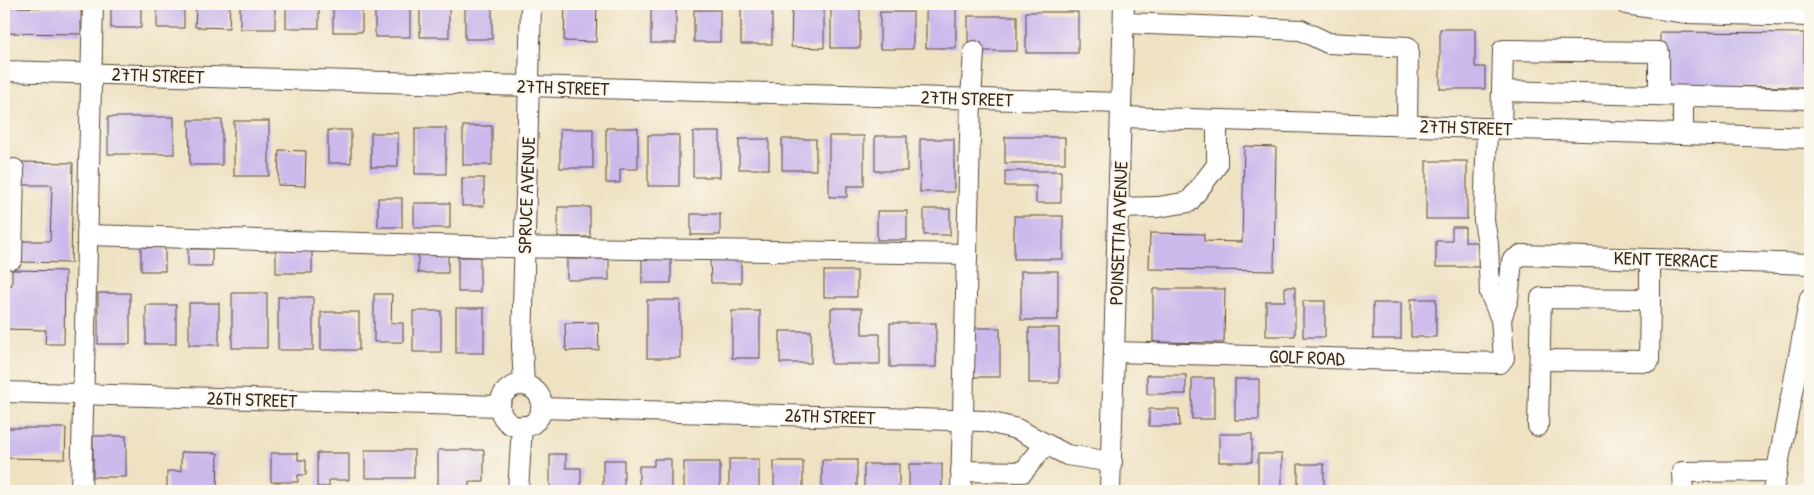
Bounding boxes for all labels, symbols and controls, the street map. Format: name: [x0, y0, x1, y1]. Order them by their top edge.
street label: 27TH STREET: [111, 60, 206, 90]
street label: 27TH STREET: [516, 72, 611, 102]
street label: 27TH STREET: [920, 83, 1015, 113]
street label: 27TH STREET: [1419, 112, 1514, 142]
street label: SPRUCE AVENUE: [511, 135, 541, 254]
street label: POINSETTIA AVENUE: [1102, 160, 1134, 306]
street label: KENT TERRACE: [1613, 244, 1719, 274]
street label: GOLF ROAD: [1269, 343, 1345, 371]
street label: 26TH STREET: [206, 384, 299, 414]
street label: 26TH STREET: [784, 401, 877, 431]

